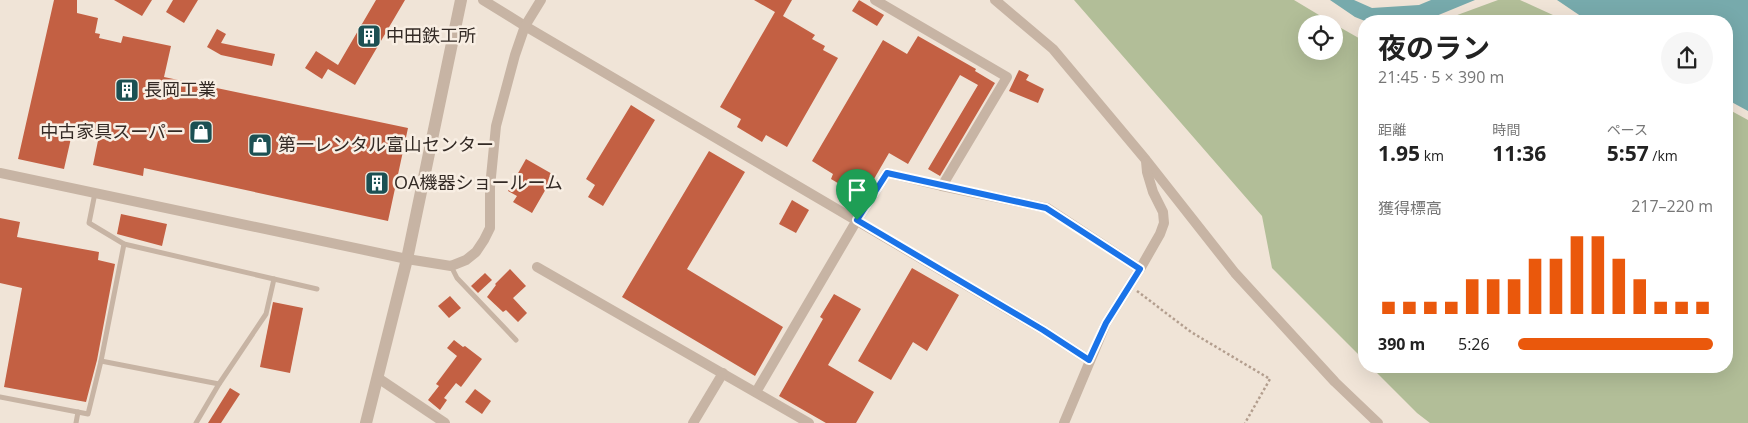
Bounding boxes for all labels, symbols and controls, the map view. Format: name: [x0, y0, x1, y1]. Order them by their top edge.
map controls: [1298, 15, 1343, 60]
button: locate: [1298, 15, 1343, 60]
building icon: 中田鉄工所: [356, 23, 382, 49]
place label: 中田鉄工所: [386, 23, 476, 47]
text: 夜のラン: [1378, 28, 1490, 66]
button: share: [1661, 32, 1713, 84]
text: 21:45 · 5 × 390 m: [1378, 66, 1504, 88]
building icon: 長岡工業: [114, 77, 140, 103]
place label: 長岡工業: [144, 77, 216, 101]
place label: 中古家具スーパー: [40, 119, 184, 143]
shop icon: 中古家具スーパー: [188, 119, 214, 145]
text: 距離: [1378, 120, 1406, 139]
text: 時間: [1492, 120, 1520, 139]
text: ペース: [1607, 120, 1648, 139]
shop icon: 第一レンタル富山センター: [247, 132, 273, 158]
place label: 第一レンタル富山センター: [278, 132, 494, 156]
text: 1.95: [1378, 139, 1420, 167]
text: 11:36: [1492, 139, 1546, 167]
text: 5:57: [1607, 139, 1649, 167]
text: km: [1420, 146, 1444, 165]
text: /km: [1649, 146, 1678, 165]
pin: [836, 169, 878, 220]
building icon: OA機器ショールーム: [364, 170, 390, 196]
place label: OA機器ショールーム: [394, 170, 563, 194]
icon: arrive: [843, 176, 871, 204]
text: 217–220 m: [1631, 195, 1713, 217]
text: 獲得標高: [1378, 197, 1442, 219]
text: 390 m: [1378, 333, 1425, 355]
text: 5:26: [1458, 333, 1490, 355]

